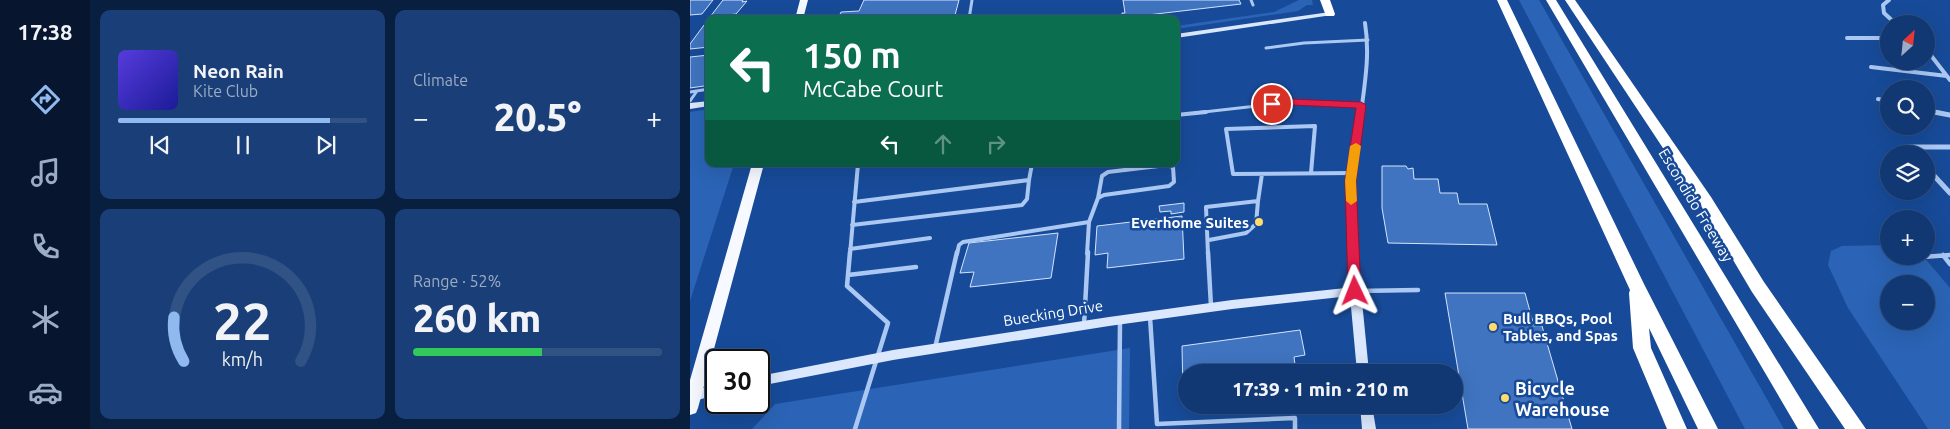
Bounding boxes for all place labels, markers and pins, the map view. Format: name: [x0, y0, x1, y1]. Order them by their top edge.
pin: [1251, 83, 1293, 125]
place label: Everhome Suites: [1131, 214, 1249, 231]
marker: Everhome Suites: [1253, 216, 1265, 228]
place label: Bull BBQs, Pool Tables, and Spas: [1503, 310, 1618, 344]
marker: Bull BBQs, Pool Tables, and Spas: [1487, 321, 1499, 333]
place label: Bicycle Warehouse: [1515, 378, 1610, 419]
marker: Bicycle Warehouse: [1499, 392, 1511, 404]

